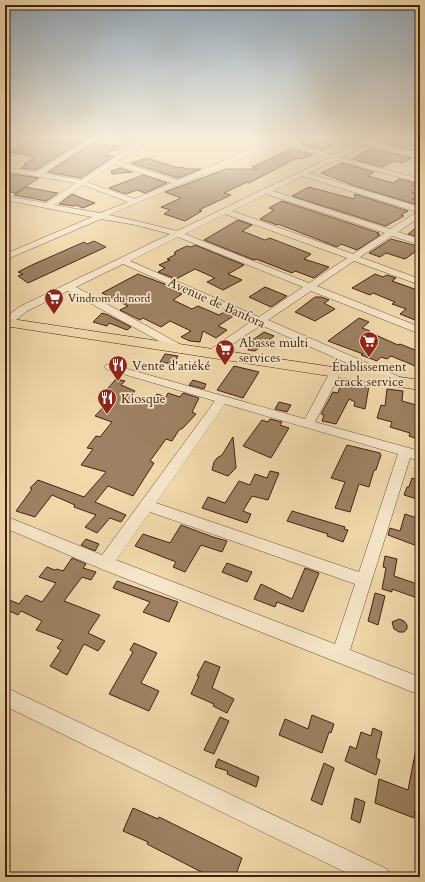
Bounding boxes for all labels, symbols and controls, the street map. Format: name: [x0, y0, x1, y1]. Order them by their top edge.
street label: Avenue de Banfora: [165, 273, 269, 333]
supermarket icon: Vindrom du nord: [43, 287, 65, 315]
place label: Vindrom du nord: [68, 291, 151, 306]
supermarket icon: Établissement crack service: [358, 330, 380, 358]
place label: Abasse multi services: [239, 334, 308, 367]
supermarket icon: Abasse multi services: [214, 338, 236, 366]
restaurant icon: Vente d'atiéké: [107, 354, 129, 382]
place label: Vente d'atiéké: [132, 357, 210, 375]
place label: Établissement crack service: [332, 358, 406, 391]
restaurant icon: Kiosque: [96, 387, 118, 415]
place label: Kiosque: [121, 390, 166, 408]

